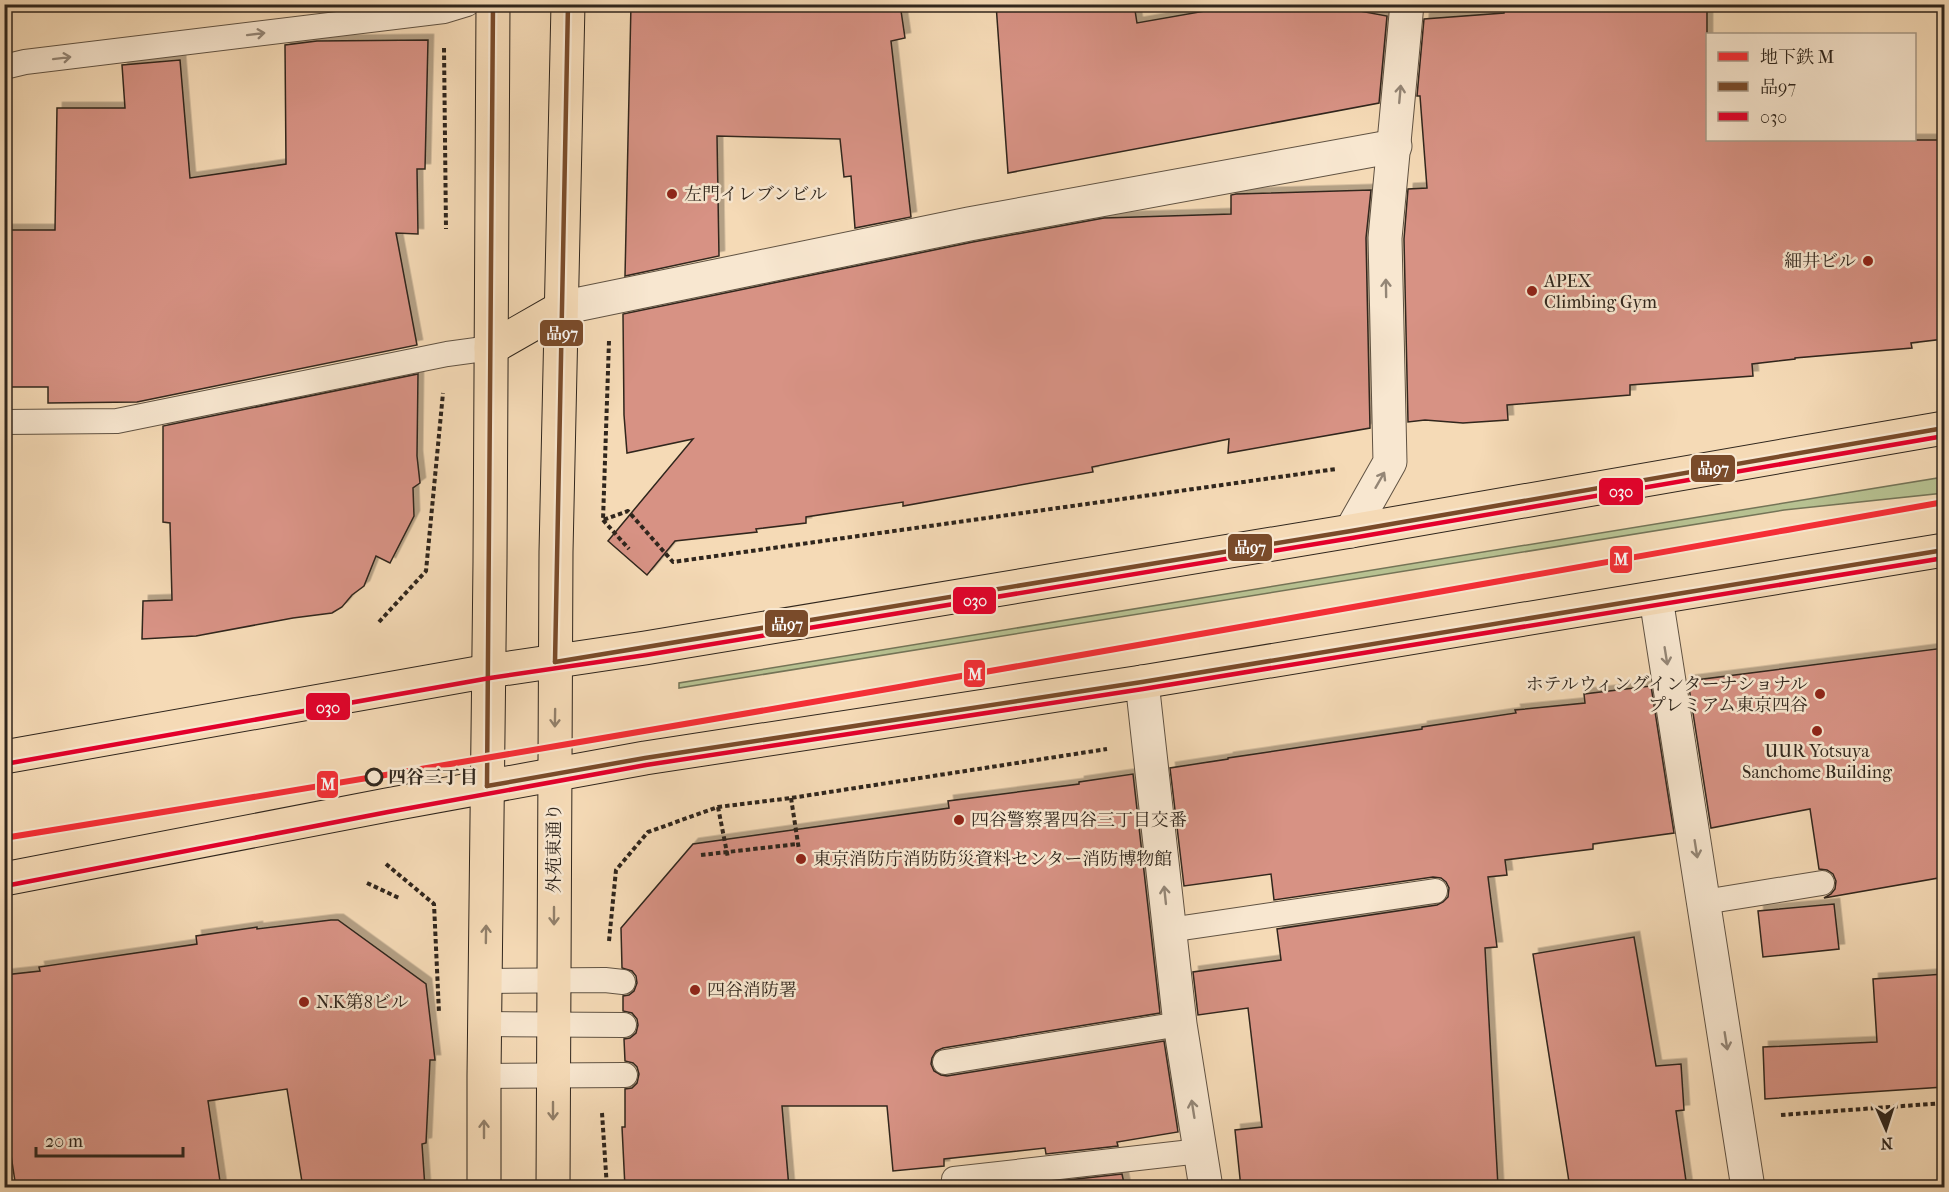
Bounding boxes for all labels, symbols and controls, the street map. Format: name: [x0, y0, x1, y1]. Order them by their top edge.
one-way arrow: [245, 28, 265, 39]
legend: [1706, 33, 1916, 141]
text: 地下鉄 M: [1760, 47, 1834, 68]
one-way arrow: [52, 52, 72, 63]
text: 品97: [1760, 77, 1796, 98]
one-way arrow: [1394, 84, 1405, 104]
text: 030: [1760, 107, 1787, 128]
place label: 左門イレブンビル: [684, 184, 827, 205]
marker: 左門イレブンビル: [665, 187, 679, 201]
place label: 細井ビル: [1784, 251, 1856, 272]
marker: 細井ビル: [1861, 254, 1875, 268]
place label: APEX Climbing Gym: [1543, 271, 1657, 313]
one-way arrow: [1381, 278, 1392, 298]
marker: APEX Climbing Gym: [1525, 284, 1539, 298]
line badge: 品97: [539, 319, 584, 347]
text: 品97: [546, 324, 578, 344]
line badge: 品97: [1690, 454, 1736, 483]
text: 品97: [1697, 459, 1729, 479]
one-way arrow: [1374, 472, 1386, 489]
line badge: 030: [1598, 477, 1644, 506]
text: 030: [1609, 482, 1633, 502]
line badge: 品97: [1227, 533, 1273, 562]
text: 品97: [1234, 538, 1266, 558]
line badge: M: [1609, 545, 1633, 574]
text: M: [1613, 550, 1629, 569]
line badge: 030: [952, 586, 997, 615]
text: 030: [963, 591, 987, 611]
line badge: 品97: [764, 609, 809, 638]
text: 品97: [771, 615, 803, 635]
one-way arrow: [1660, 646, 1671, 665]
line badge: M: [963, 659, 986, 688]
text: M: [967, 665, 983, 684]
place label: ホテルウィングインターナショナル プレミアム東京四谷: [1526, 674, 1808, 716]
marker: ホテルウィングインターナショナル プレミアム東京四谷: [1813, 687, 1827, 701]
line badge: 030: [305, 692, 351, 721]
text: 030: [316, 698, 340, 718]
one-way arrow: [549, 707, 560, 727]
marker: UUR Yotsuya Sanchome Building: [1810, 724, 1824, 738]
place label: UUR Yotsuya Sanchome Building: [1742, 741, 1892, 783]
place label: 四谷三丁目: [388, 767, 478, 788]
marker: 四谷三丁目: [365, 768, 383, 786]
line badge: M: [316, 770, 339, 799]
text: M: [320, 775, 336, 794]
street label: 外苑東通り: [544, 803, 565, 893]
place label: 四谷警察署四谷三丁目交番: [971, 810, 1187, 831]
marker: 四谷警察署四谷三丁目交番: [952, 813, 966, 827]
one-way arrow: [1691, 838, 1702, 858]
place label: 東京消防庁消防防災資料センター消防博物館: [813, 849, 1172, 870]
marker: 東京消防庁消防防災資料センター消防博物館: [794, 852, 808, 866]
one-way arrow: [1160, 885, 1171, 905]
one-way arrow: [548, 906, 560, 926]
one-way arrow: [480, 925, 492, 945]
place label: 四谷消防署: [707, 980, 797, 1001]
marker: 四谷消防署: [688, 983, 702, 997]
place label: N.K第8ビル: [316, 992, 409, 1013]
marker: N.K第8ビル: [297, 995, 311, 1009]
one-way arrow: [1720, 1031, 1731, 1051]
north arrow: [1856, 1099, 1916, 1159]
one-way arrow: [1187, 1100, 1198, 1119]
one-way arrow: [547, 1101, 559, 1121]
scale bar: [36, 1120, 183, 1158]
one-way arrow: [478, 1120, 490, 1140]
text: 20 m: [45, 1131, 83, 1152]
text: N: [1879, 1134, 1893, 1153]

